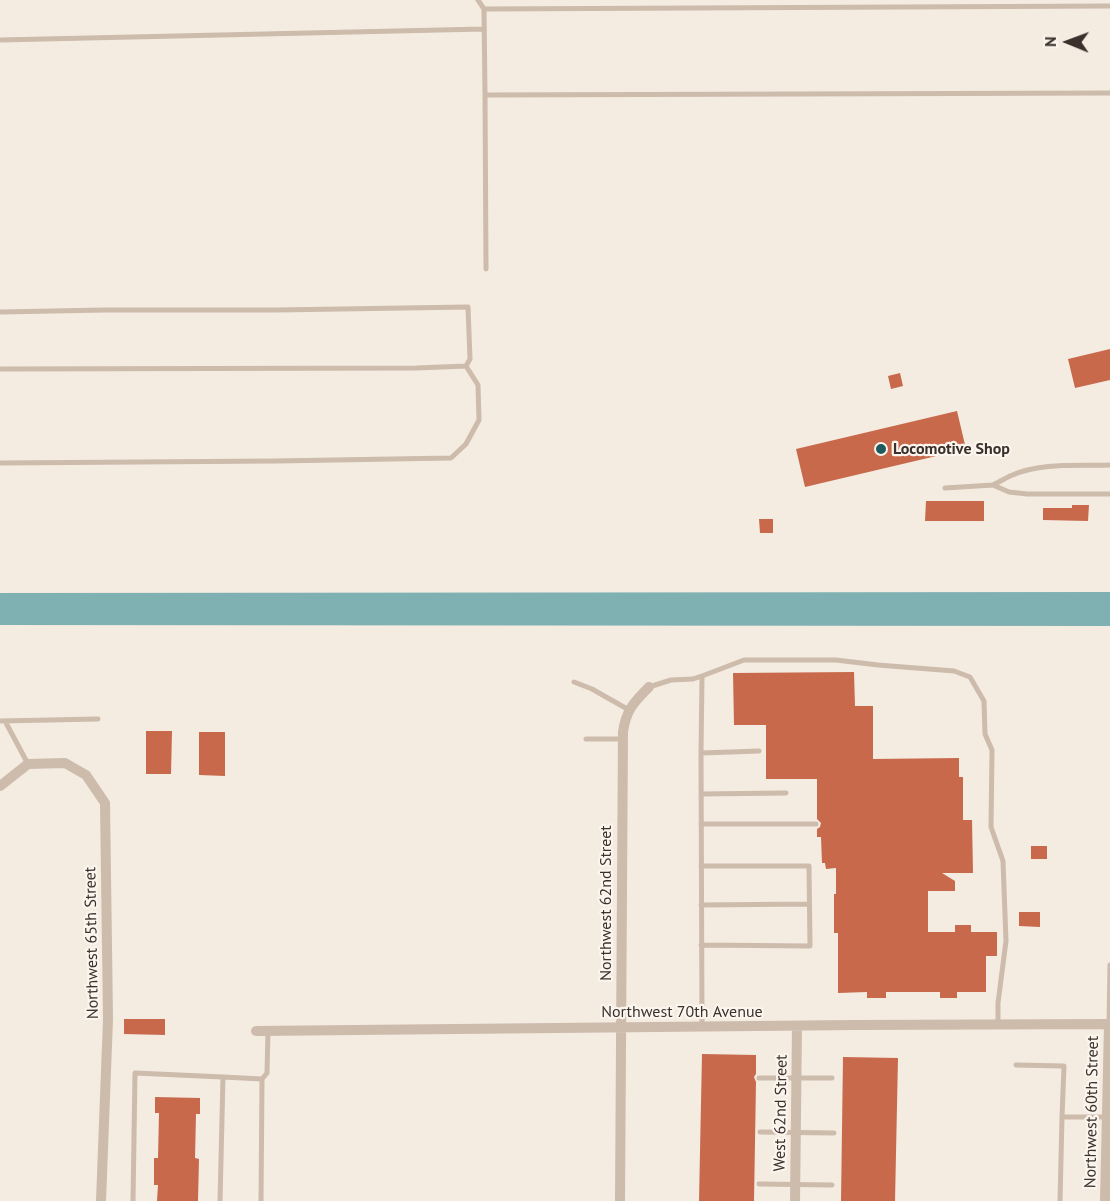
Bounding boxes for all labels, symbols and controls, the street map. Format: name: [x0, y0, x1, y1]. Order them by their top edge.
north arrow: [1038, 12, 1098, 72]
text: N: [1040, 36, 1060, 47]
place label: Locomotive Shop: [893, 439, 1010, 459]
marker: Locomotive Shop: [874, 442, 888, 456]
street label: Northwest 62nd Street: [596, 825, 616, 981]
street label: Northwest 65th Street: [81, 867, 103, 1019]
street label: Northwest 70th Avenue: [601, 1002, 763, 1022]
street label: Northwest 60th Street: [1081, 1036, 1103, 1188]
street label: West 62nd Street: [770, 1054, 792, 1172]

